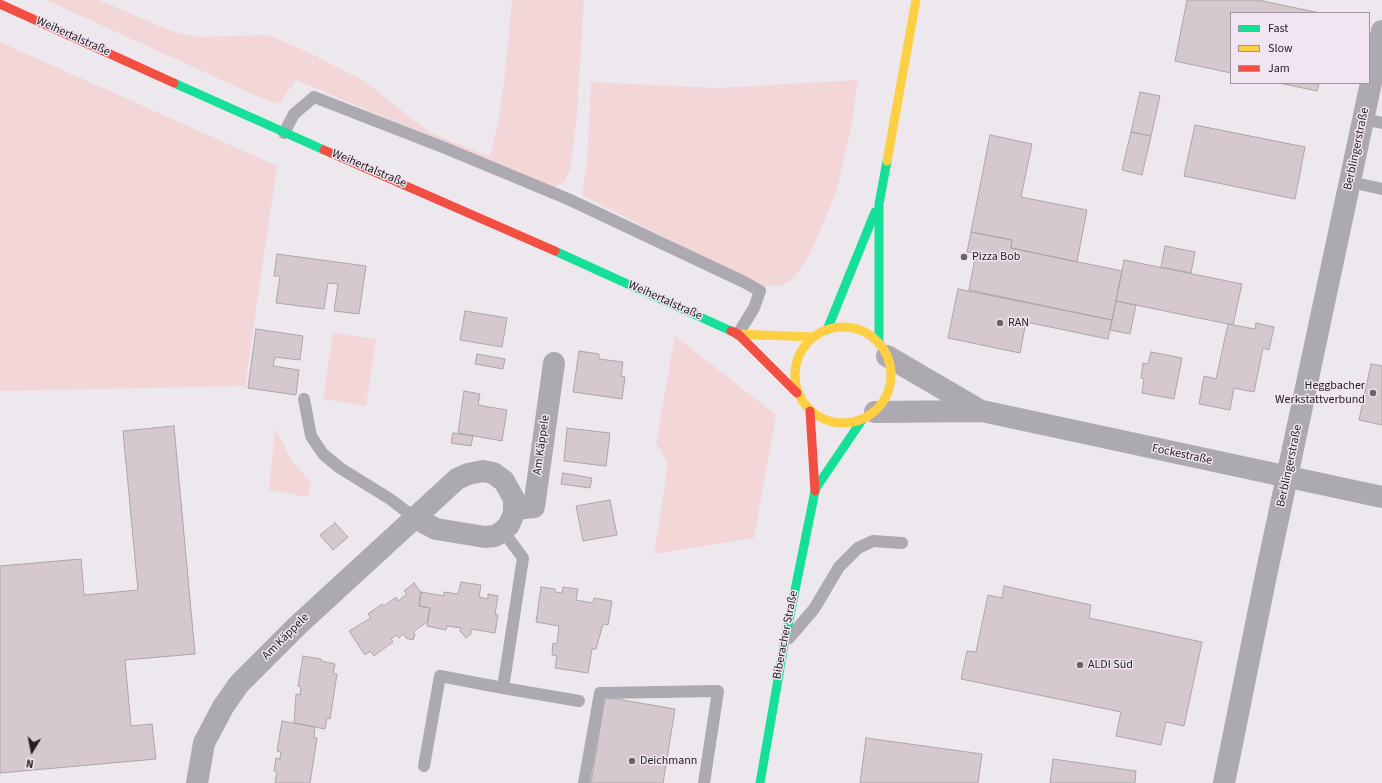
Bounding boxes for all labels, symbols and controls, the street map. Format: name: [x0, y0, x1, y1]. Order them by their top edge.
legend: [1230, 12, 1370, 84]
street label: Weihertalstraße: [34, 14, 112, 60]
text: Fast: [1268, 20, 1288, 37]
text: Slow: [1268, 40, 1293, 57]
text: Jam: [1268, 60, 1290, 77]
street label: Berblingerstraße: [1341, 106, 1373, 192]
street label: Weihertalstraße: [330, 147, 408, 191]
place label: Pizza Bob: [972, 250, 1020, 264]
marker: Pizza Bob: [959, 252, 969, 262]
street label: Weihertalstraße: [626, 278, 704, 324]
place label: RAN: [1008, 316, 1029, 330]
marker: RAN: [995, 318, 1005, 328]
place label: Heggbacher Werkstattverbund: [1275, 379, 1365, 407]
marker: Heggbacher Werkstattverbund: [1368, 388, 1378, 398]
street label: Am Käppele: [531, 414, 553, 476]
street label: Berblingerstraße: [1274, 423, 1306, 509]
street label: Fockestraße: [1151, 442, 1213, 468]
street label: Biberacher Straße: [770, 589, 802, 681]
street label: Am Käppele: [260, 611, 312, 663]
place label: ALDI Süd: [1088, 658, 1133, 672]
marker: ALDI Süd: [1075, 660, 1085, 670]
north arrow: [12, 731, 52, 771]
place label: Deichmann: [640, 754, 697, 768]
text: N: [25, 755, 35, 771]
marker: Deichmann: [627, 756, 637, 766]

